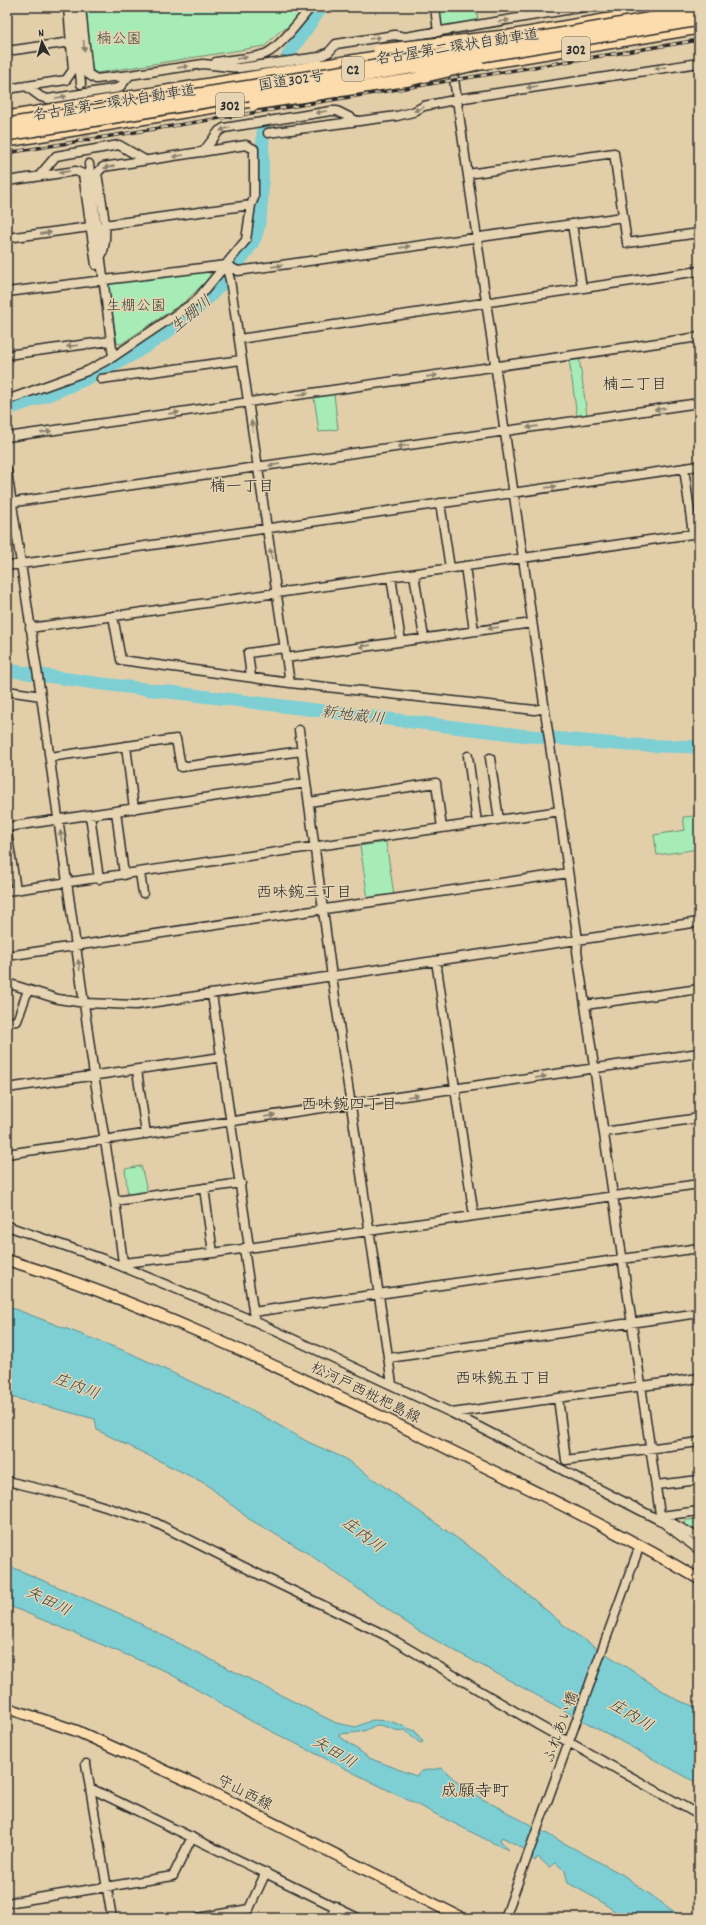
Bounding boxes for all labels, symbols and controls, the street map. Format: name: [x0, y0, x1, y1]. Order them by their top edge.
one-way arrow: [498, 17, 511, 23]
north arrow: [22, 22, 62, 62]
street label: 名古屋第二環状自動車道: [374, 24, 541, 72]
text: N: [38, 26, 45, 42]
park label: 楠公園: [96, 29, 142, 51]
one-way arrow: [369, 35, 381, 41]
road number: 302: [562, 37, 590, 61]
one-way arrow: [81, 40, 88, 52]
one-way arrow: [236, 55, 248, 61]
road number: C2: [342, 57, 364, 81]
one-way arrow: [177, 64, 189, 70]
one-way arrow: [654, 65, 666, 71]
street label: 国道302号: [257, 66, 326, 98]
street label: 名古屋第二環状自動車道: [31, 80, 198, 128]
one-way arrow: [526, 85, 538, 91]
road number: 302: [216, 93, 244, 117]
one-way arrow: [55, 94, 67, 100]
one-way arrow: [413, 106, 425, 112]
one-way arrow: [315, 109, 327, 115]
one-way arrow: [219, 126, 231, 132]
one-way arrow: [172, 153, 184, 159]
one-way arrow: [103, 164, 115, 170]
one-way arrow: [58, 170, 70, 176]
one-way arrow: [40, 230, 52, 236]
one-way arrow: [399, 244, 411, 250]
one-way arrow: [271, 263, 283, 269]
water label: 生棚川: [166, 291, 217, 339]
park label: 生棚公園: [106, 296, 166, 318]
one-way arrow: [65, 343, 78, 349]
one-way arrow: [426, 373, 438, 379]
district label: 楠二丁目: [603, 374, 667, 397]
one-way arrow: [297, 391, 309, 397]
one-way arrow: [654, 406, 666, 412]
one-way arrow: [168, 410, 180, 416]
one-way arrow: [248, 420, 254, 432]
one-way arrow: [526, 424, 538, 430]
one-way arrow: [40, 429, 52, 435]
one-way arrow: [397, 443, 409, 449]
one-way arrow: [268, 462, 280, 468]
district label: 楠一丁目: [210, 476, 274, 499]
one-way arrow: [545, 484, 557, 490]
one-way arrow: [268, 548, 274, 560]
one-way arrow: [487, 625, 499, 631]
one-way arrow: [359, 643, 371, 649]
water label: 新地蔵川: [320, 701, 386, 732]
one-way arrow: [58, 830, 64, 842]
district label: 西味鋺三丁目: [256, 882, 352, 905]
one-way arrow: [76, 959, 82, 971]
one-way arrow: [535, 1074, 547, 1080]
one-way arrow: [407, 1093, 419, 1099]
district label: 西味鋺四丁目: [301, 1094, 397, 1117]
one-way arrow: [264, 1113, 276, 1119]
street label: 松河戸西枇杷島線: [306, 1358, 424, 1430]
water label: 庄内川: [50, 1368, 103, 1407]
district label: 西味鋺五丁目: [455, 1368, 551, 1391]
water label: 庄内川: [336, 1512, 389, 1560]
water label: 矢田川: [21, 1581, 75, 1623]
street label: ふれあい橋: [539, 1689, 585, 1767]
water label: 庄内川: [604, 1694, 657, 1738]
water label: 矢田川: [307, 1731, 360, 1775]
street label: 守山西線: [212, 1770, 276, 1817]
district label: 成願寺町: [441, 1781, 509, 1805]

